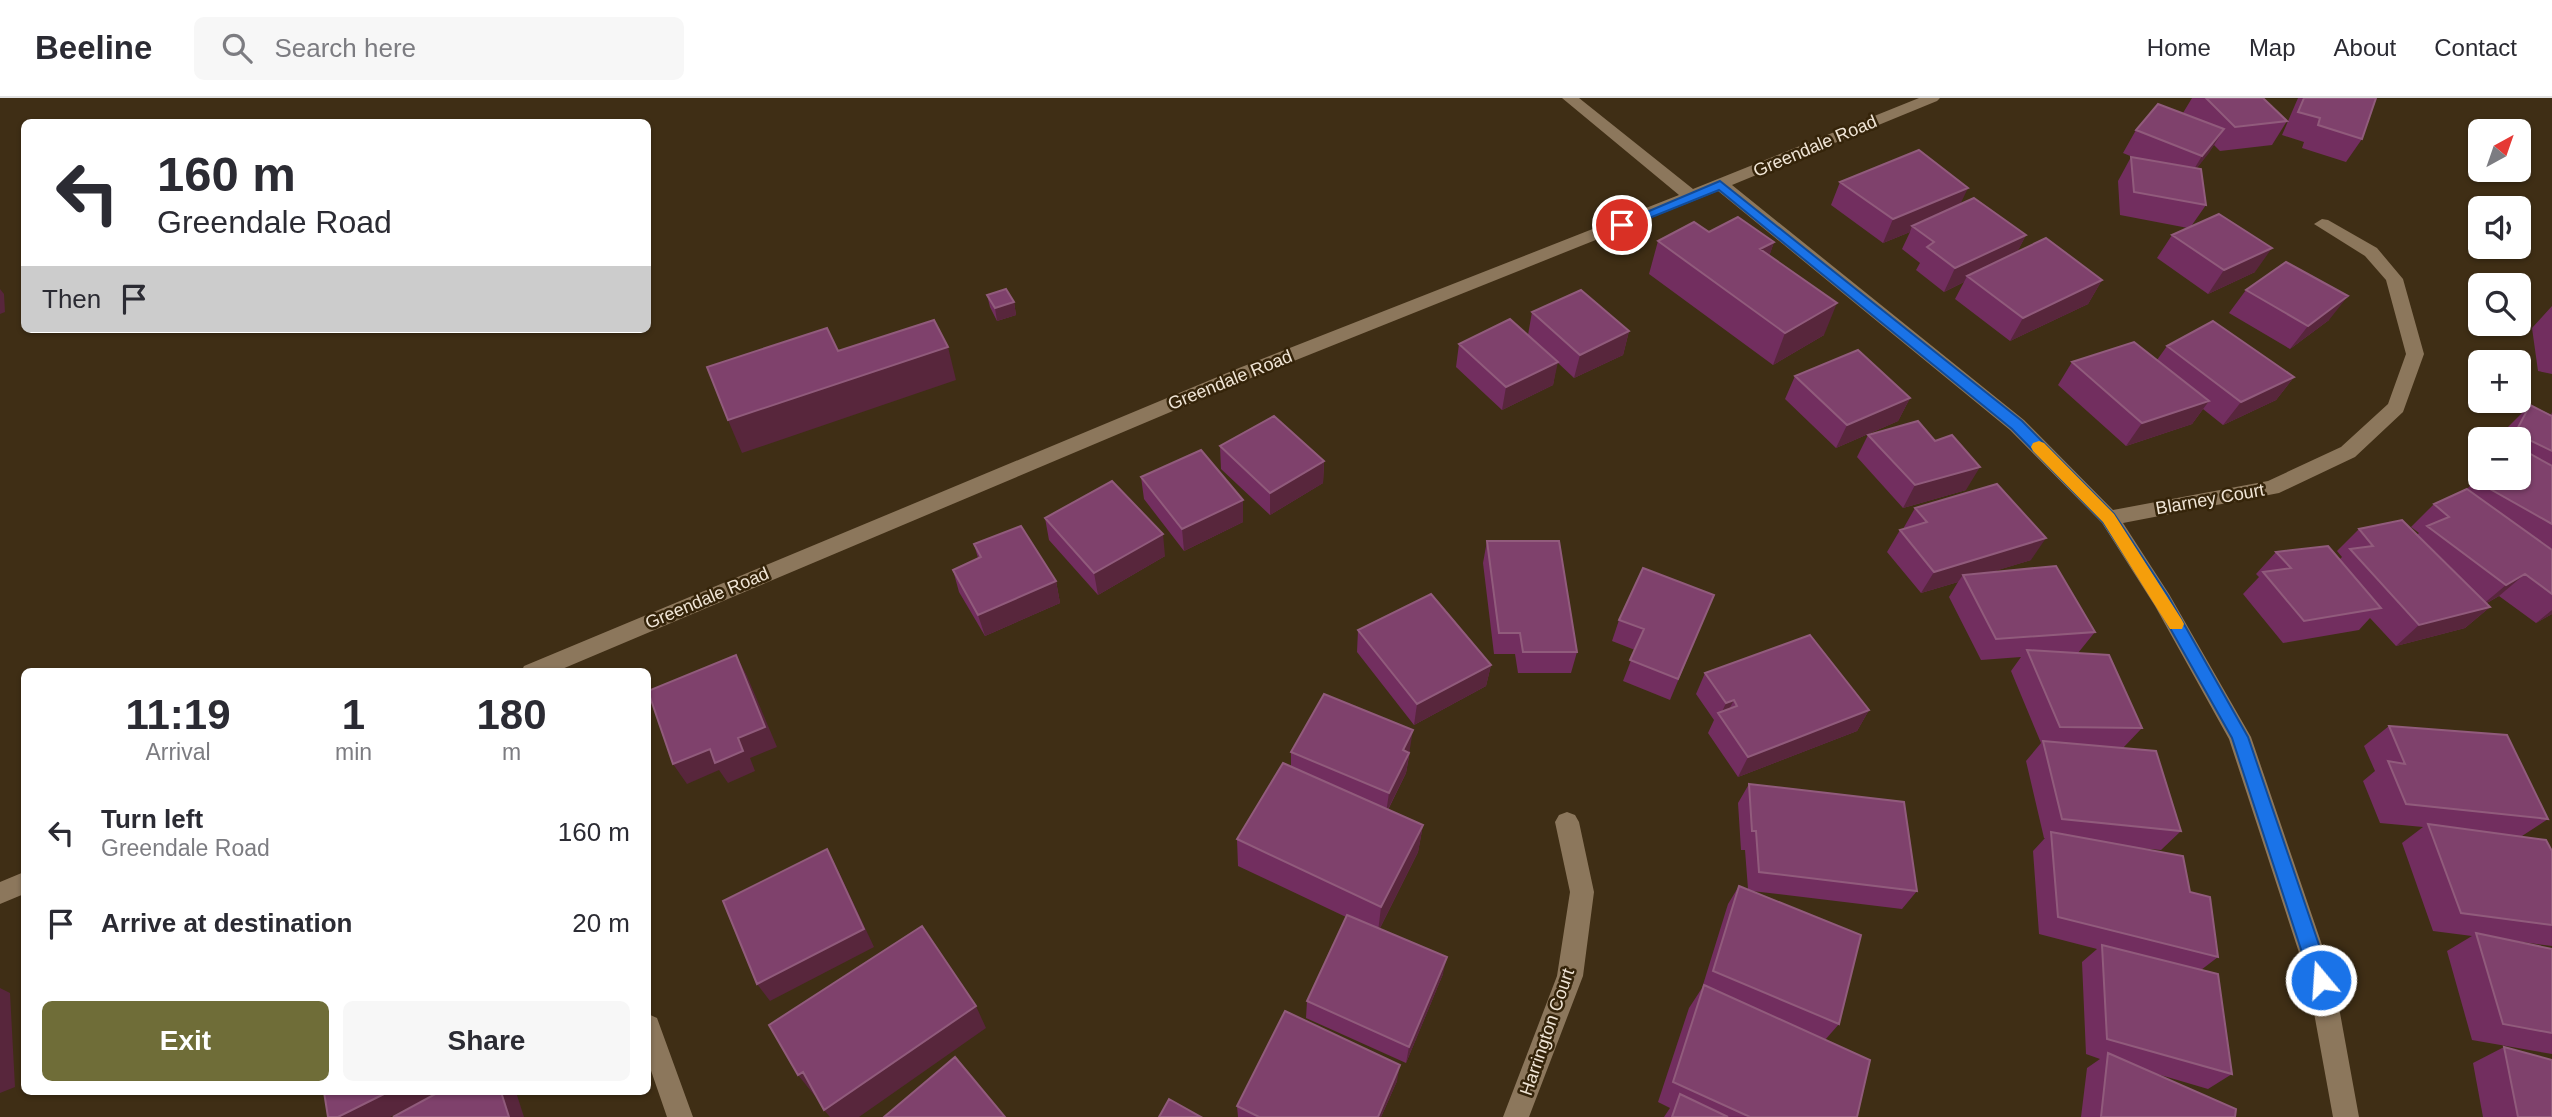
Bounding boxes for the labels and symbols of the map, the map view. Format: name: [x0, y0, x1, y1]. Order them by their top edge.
street label: Greendale Road: [1750, 111, 1880, 181]
north arrow: [2468, 119, 2530, 182]
pin: [1592, 195, 1652, 255]
street label: Greendale Road: [1165, 346, 1295, 414]
street label: Blarney Court: [2154, 480, 2266, 518]
street label: Greendale Road: [642, 563, 772, 633]
position arrow: [2284, 943, 2358, 1017]
street label: Harrington Court: [1516, 966, 1578, 1098]

